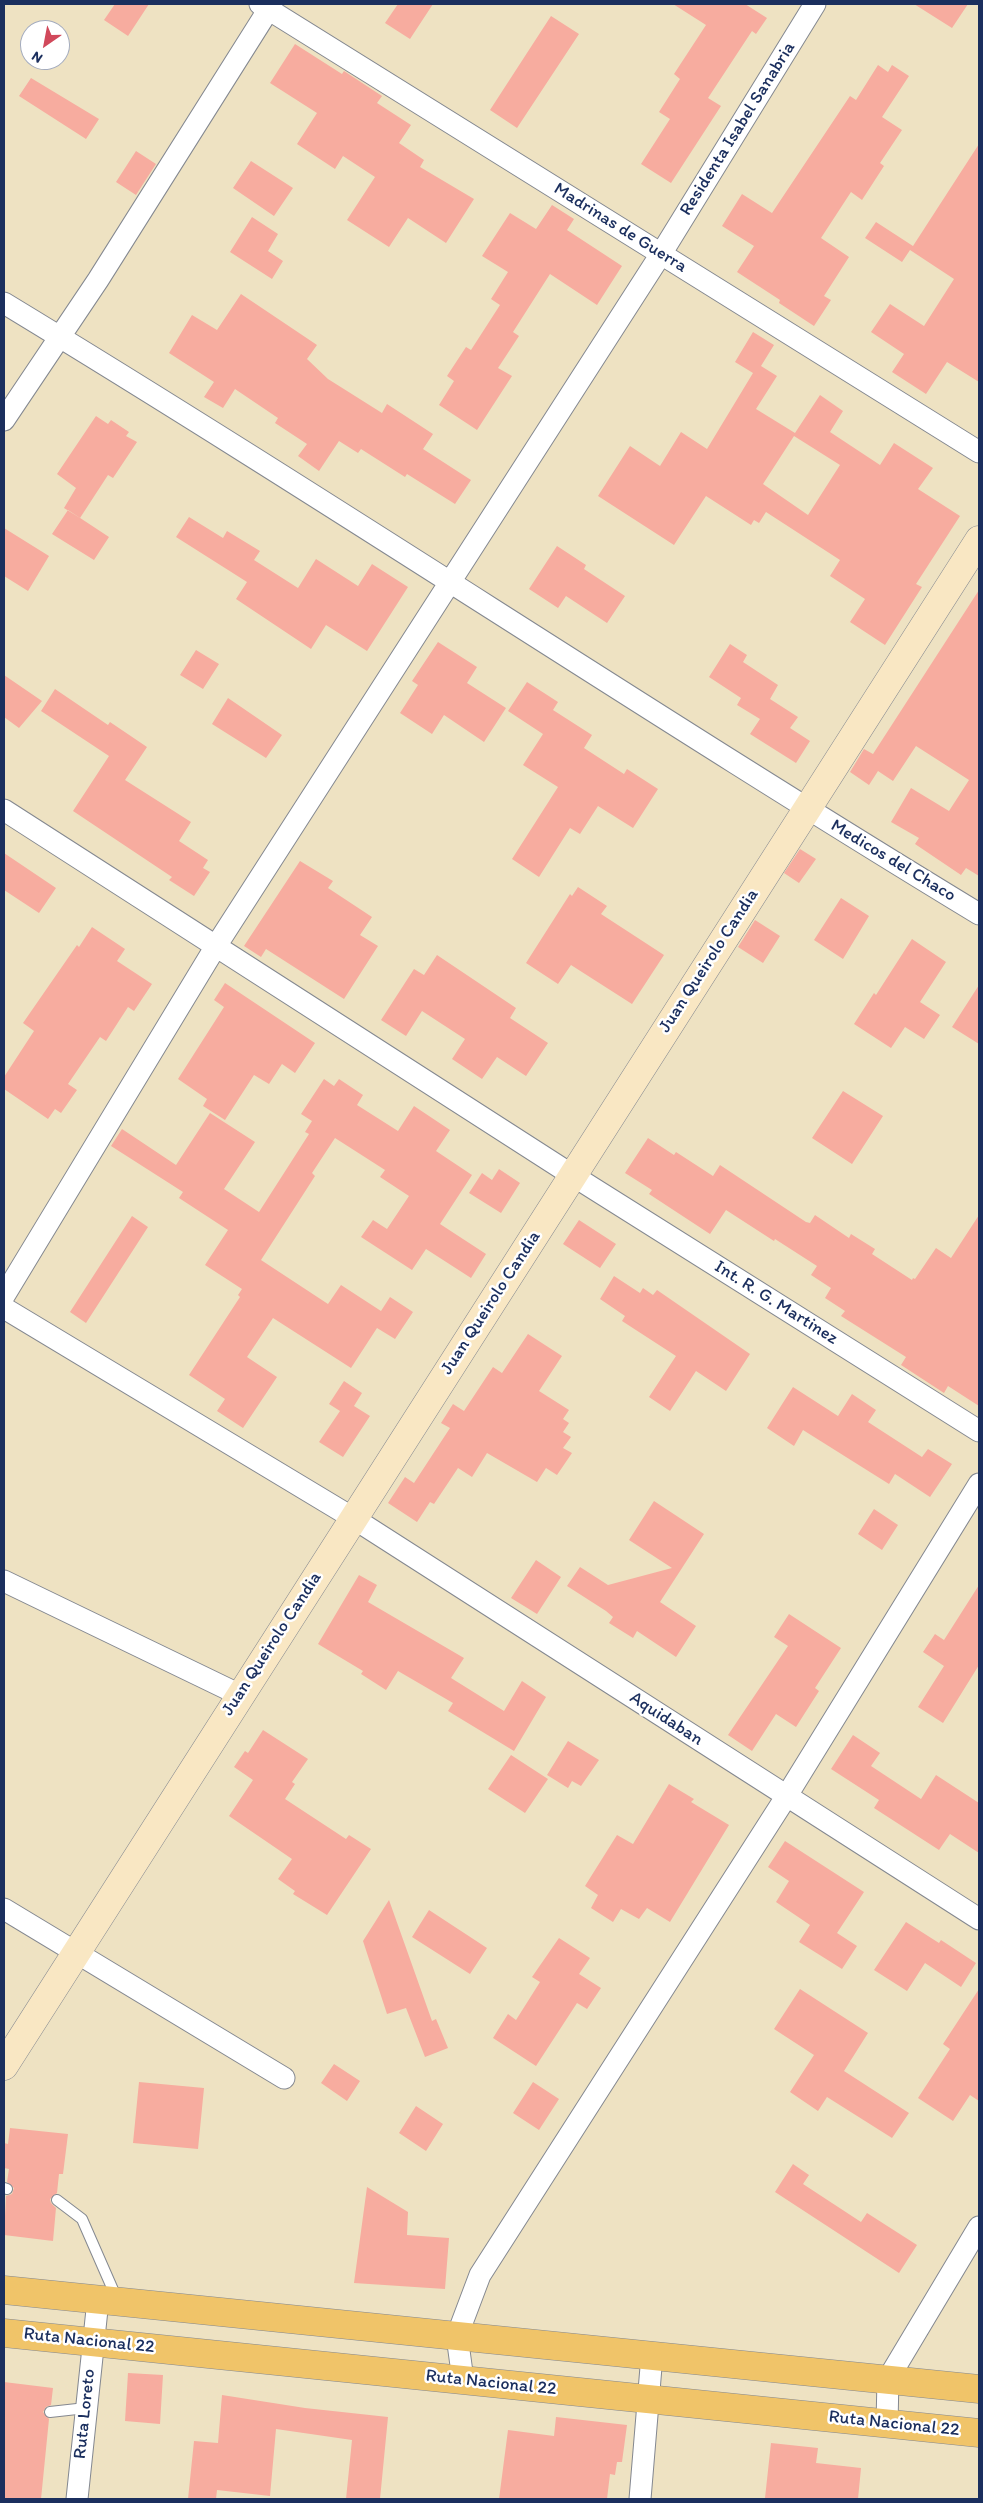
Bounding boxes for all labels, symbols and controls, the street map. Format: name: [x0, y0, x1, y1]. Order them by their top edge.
north arrow: [20, 20, 70, 70]
street label: Residenta Isabel Sanabria: [676, 38, 800, 220]
text: N: [29, 47, 46, 67]
street label: Madrinas de Guerra: [549, 178, 691, 278]
street label: Medicos del Chaco: [826, 815, 960, 907]
street label: Juan Queirolo Candia: [654, 885, 764, 1037]
street label: Juan Queirolo Candia: [436, 1227, 546, 1379]
street label: Int. R. G. Martinez: [710, 1256, 842, 1350]
street label: Juan Queirolo Candia: [217, 1568, 327, 1720]
street label: Aquidaban: [625, 1687, 707, 1751]
street label: Ruta Nacional 22: [23, 2323, 155, 2359]
street label: Ruta Nacional 22: [425, 2365, 557, 2401]
street label: Ruta Loreto: [70, 2368, 100, 2460]
street label: Ruta Nacional 22: [828, 2406, 960, 2442]

